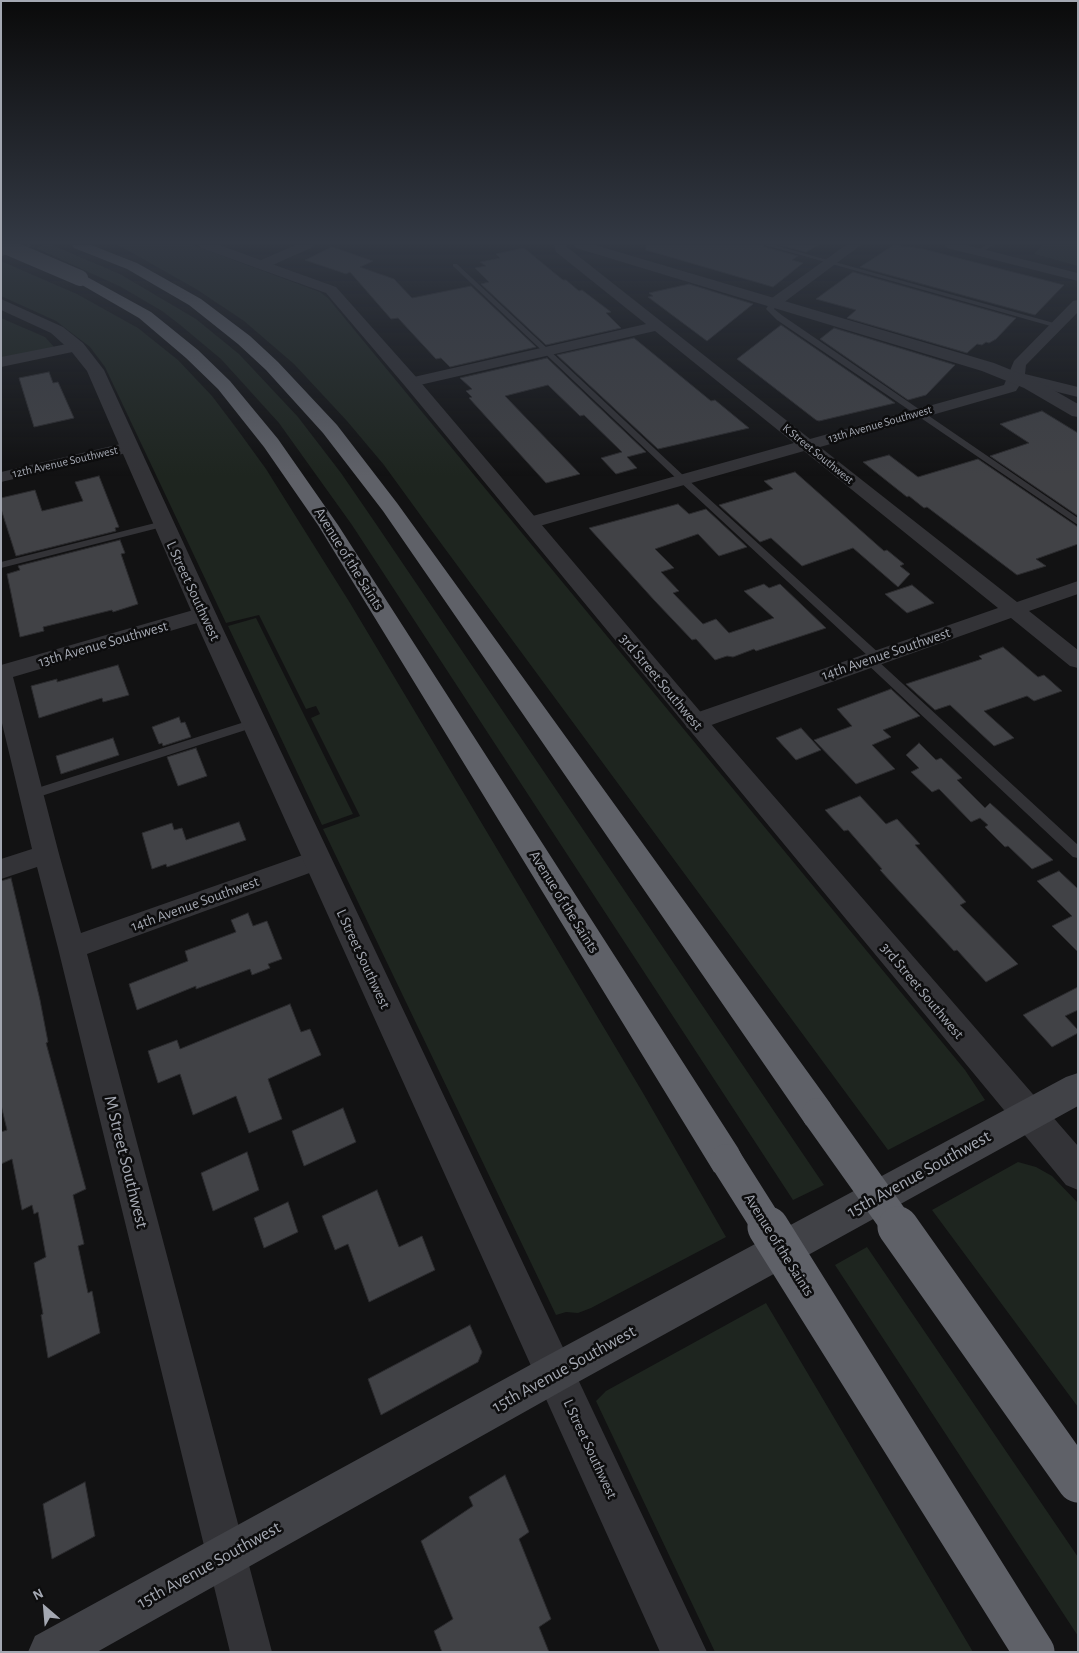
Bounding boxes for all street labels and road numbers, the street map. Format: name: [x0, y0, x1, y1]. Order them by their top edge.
street label: 13th Avenue Southwest: [827, 402, 933, 446]
street label: K Street Southwest: [779, 421, 857, 487]
street label: 12th Avenue Southwest: [11, 443, 119, 481]
street label: Avenue of the Saints: [310, 504, 388, 614]
street label: L Street Southwest: [162, 538, 224, 644]
street label: 13th Avenue Southwest: [36, 617, 170, 671]
street label: 14th Avenue Southwest: [819, 624, 953, 684]
street label: 3rd Street Southwest: [615, 630, 707, 734]
street label: Avenue of the Saints: [525, 847, 603, 957]
street label: 14th Avenue Southwest: [129, 872, 261, 936]
street label: L Street Southwest: [332, 906, 394, 1012]
street label: 3rd Street Southwest: [876, 939, 968, 1043]
street label: M Street Southwest: [99, 1093, 153, 1231]
street label: 15th Avenue Southwest: [843, 1126, 995, 1222]
street label: Avenue of the Saints: [740, 1190, 818, 1300]
street label: 15th Avenue Southwest: [488, 1321, 640, 1417]
street label: L Street Southwest: [559, 1396, 621, 1502]
street label: 15th Avenue Southwest: [133, 1517, 285, 1613]

